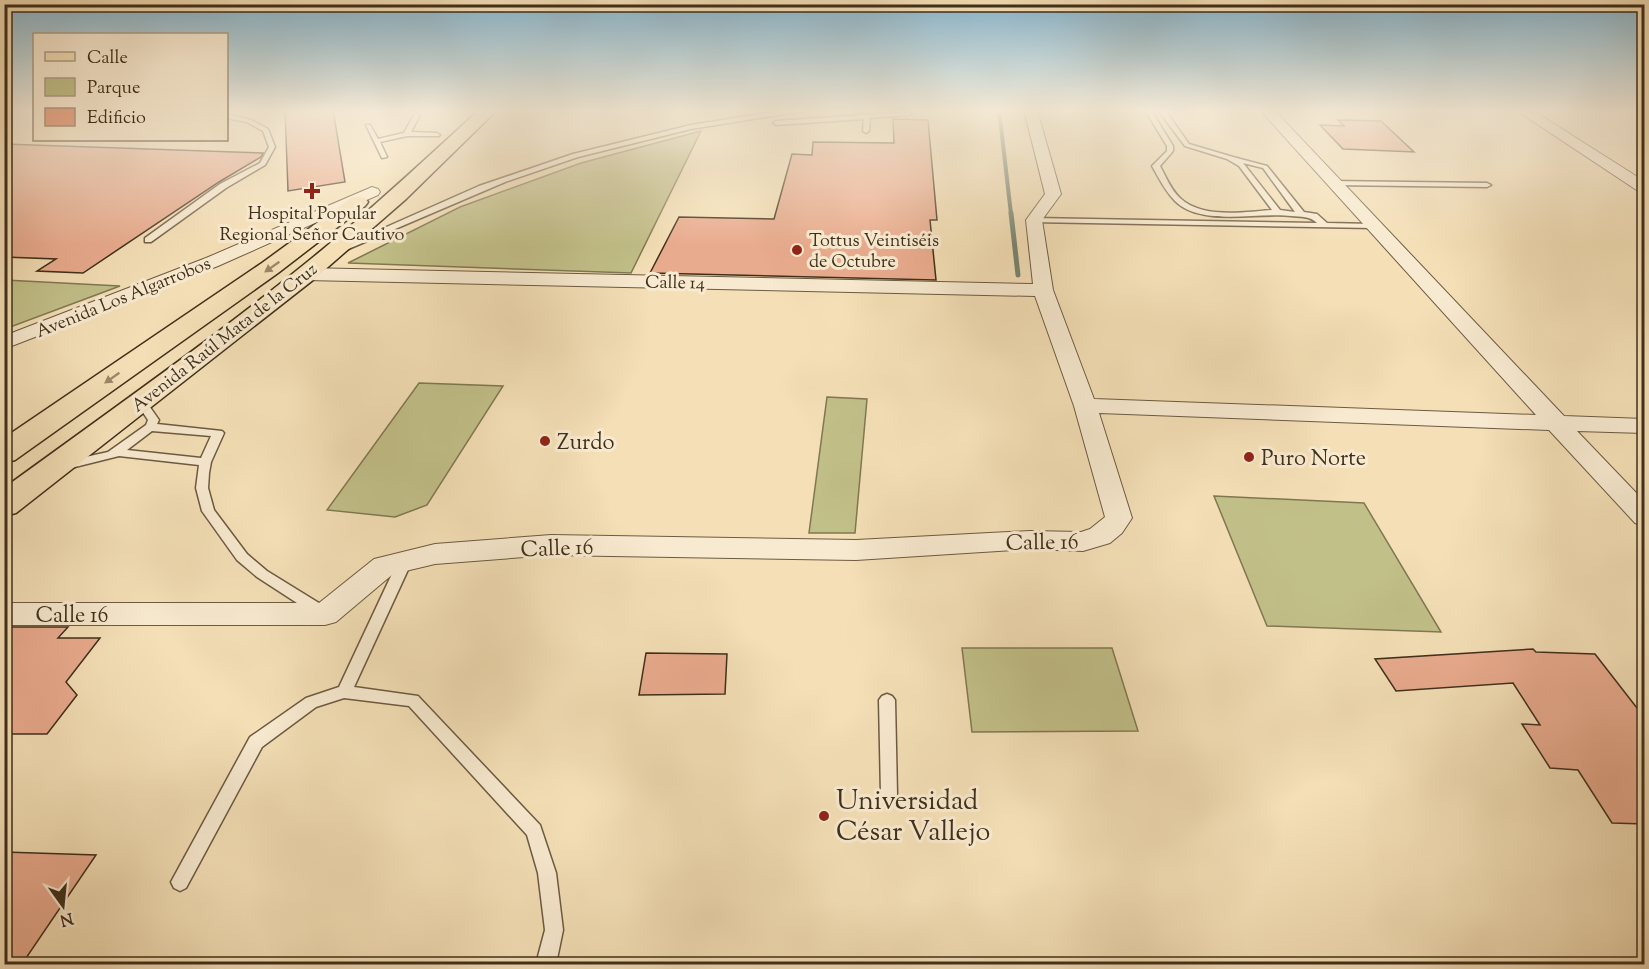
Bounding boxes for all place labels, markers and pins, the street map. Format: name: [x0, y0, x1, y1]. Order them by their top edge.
marker: Hospital Popular Regional Señor Cautivo: [303, 182, 321, 200]
place label: Hospital Popular Regional Señor Cautivo: [220, 202, 405, 249]
place label: Tottus Veintiséis de Octubre: [809, 229, 939, 276]
marker: Tottus Veintiséis de Octubre: [790, 243, 804, 257]
place label: Zurdo: [557, 428, 615, 460]
marker: Zurdo: [538, 434, 552, 448]
place label: Puro Norte: [1261, 444, 1366, 476]
marker: Puro Norte: [1242, 450, 1256, 464]
place label: Universidad César Vallejo: [836, 783, 990, 853]
marker: Universidad César Vallejo: [817, 809, 831, 823]

